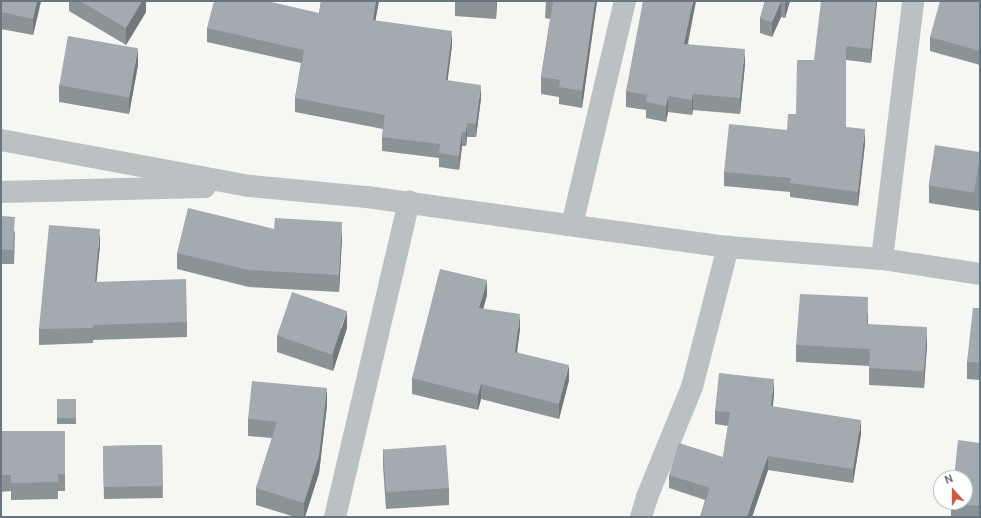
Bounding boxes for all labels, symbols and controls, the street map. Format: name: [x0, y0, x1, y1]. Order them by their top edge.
north arrow: [933, 470, 973, 510]
text: N: [943, 472, 955, 487]

